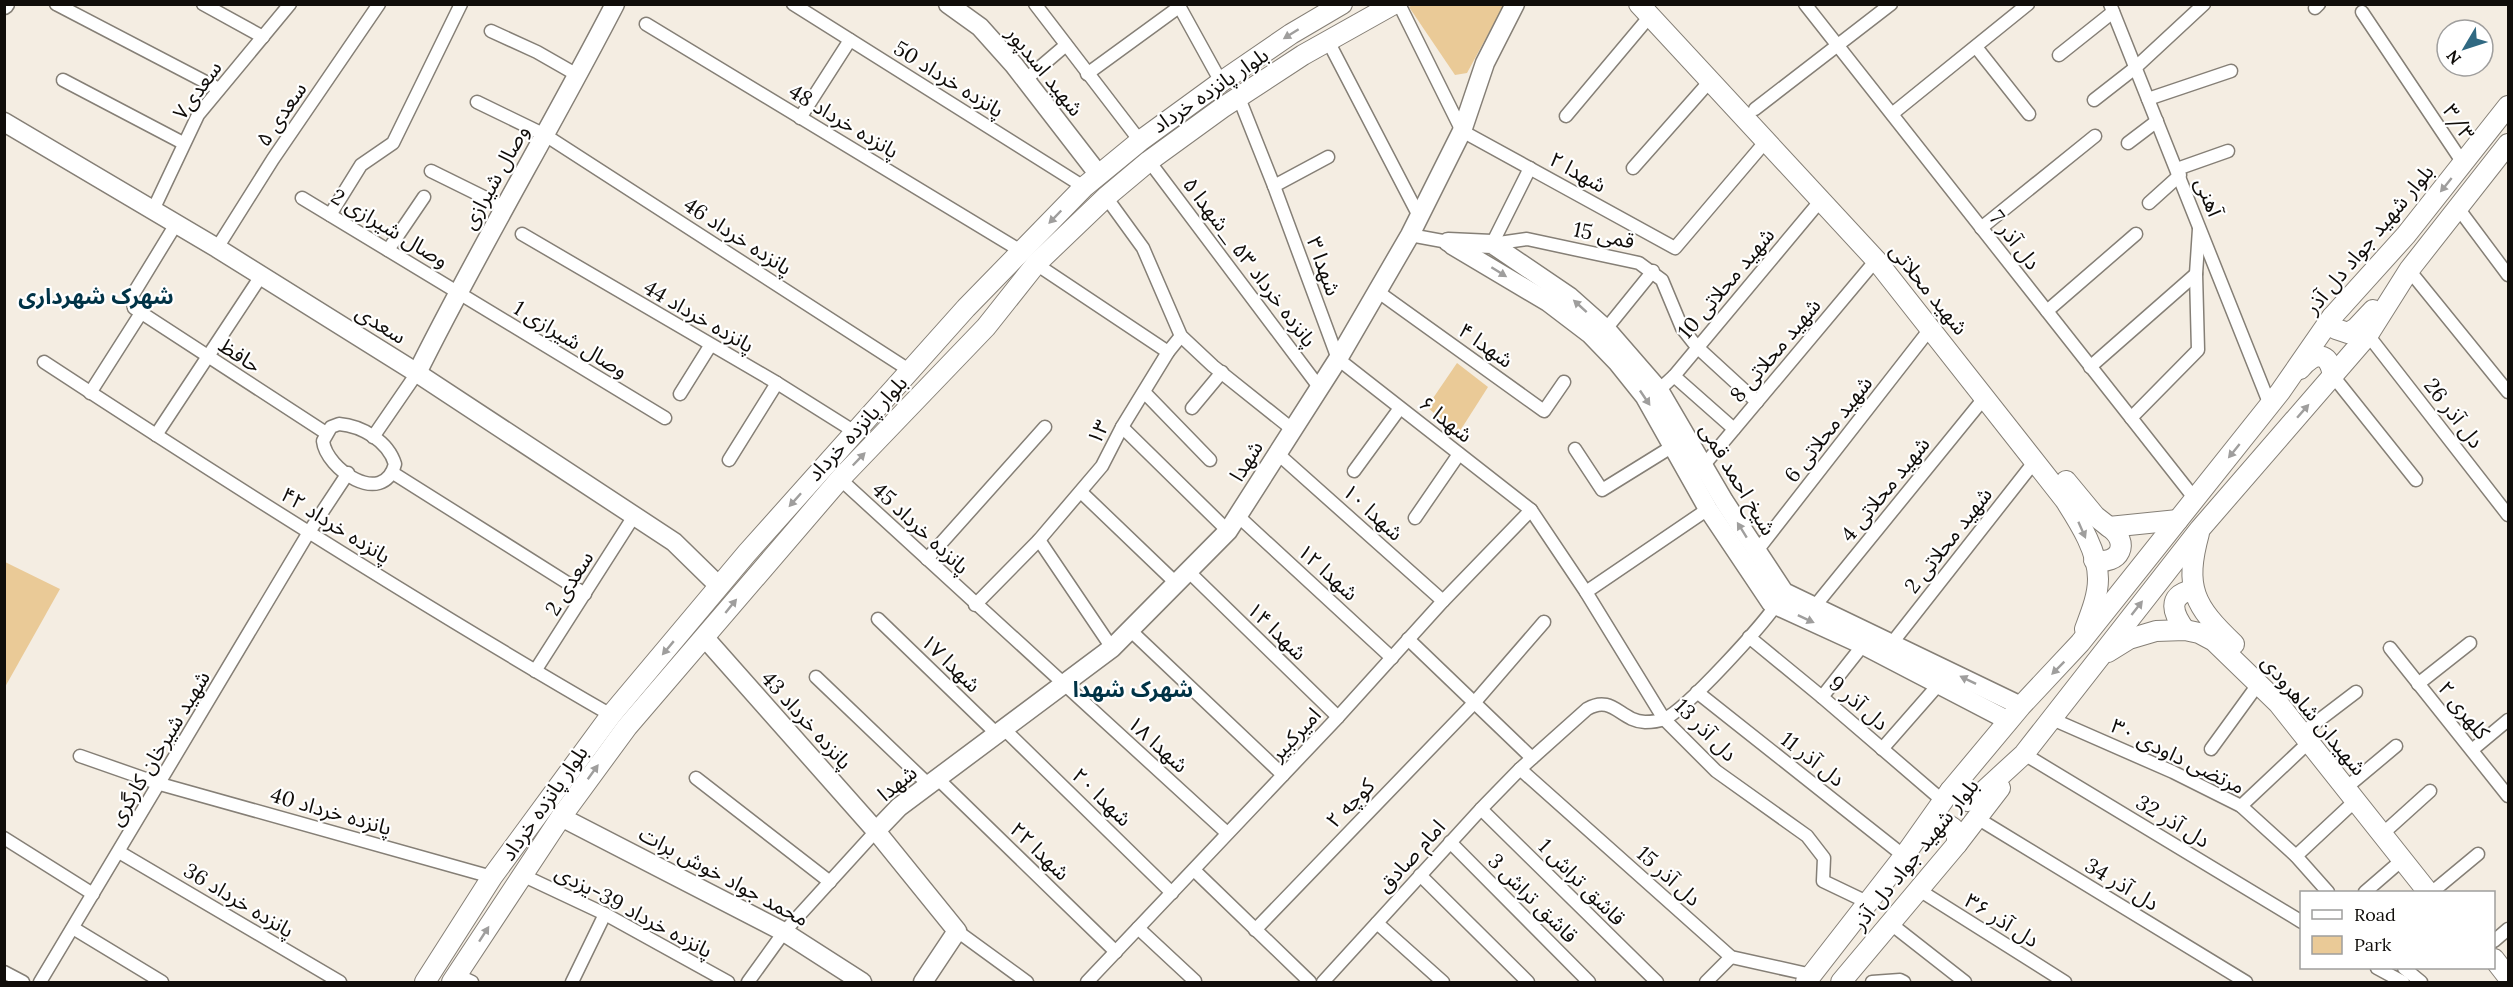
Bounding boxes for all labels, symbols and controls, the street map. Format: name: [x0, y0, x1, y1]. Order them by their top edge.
north arrow: [2435, 18, 2495, 78]
street label: شهید اسدپور: [1000, 20, 1090, 122]
one-way arrow: [1283, 29, 1300, 40]
street label: پانزده خرداد 50: [889, 34, 1009, 124]
street label: بلوار پانزده خرداد: [1147, 41, 1274, 139]
text: N: [2442, 46, 2465, 69]
street label: سعدی۷: [167, 55, 227, 125]
street label: سعدی ۵: [250, 77, 312, 151]
street label: پانزده خرداد 48: [784, 78, 904, 165]
street label: ۳/۳: [2437, 98, 2481, 146]
street label: وصال شیرازی: [455, 120, 535, 234]
street label: شهدا ۲: [1545, 145, 1611, 199]
street label: بلوار شهید جواد دل آذر: [2298, 159, 2440, 320]
street label: پانزده خرداد ۵۳ _شهدا ۵: [1177, 172, 1323, 353]
street label: آهنی: [2189, 174, 2229, 221]
one-way arrow: [2440, 177, 2453, 193]
street label: وصال شیرازی 2: [326, 182, 454, 274]
street label: پانزده خرداد 46: [679, 191, 797, 281]
street label: دل آذر 7: [1983, 205, 2047, 275]
one-way arrow: [1048, 210, 1062, 224]
street label: قمی 15: [1571, 215, 1637, 255]
street label: شهید محلاتی 10: [1672, 222, 1780, 344]
street label: شهدا ۳: [1301, 233, 1347, 299]
street label: شهید محلاتی: [1884, 238, 1974, 340]
one-way arrow: [1491, 267, 1507, 278]
street label: پانزده خرداد 44: [639, 274, 759, 359]
district label: شهرک شهرداری: [18, 282, 174, 310]
street label: شهید محلاتی 8: [1724, 292, 1826, 408]
street label: وصال شیرازی 1: [509, 294, 633, 384]
street label: سعدی: [351, 298, 411, 350]
one-way arrow: [1573, 300, 1588, 313]
street label: شهدا ۴: [1453, 316, 1519, 374]
street label: حافظ: [214, 331, 266, 379]
street label: بلوار پانزده خرداد: [801, 369, 913, 487]
street label: شهید محلاتی 6: [1778, 370, 1878, 488]
street label: دل آذر 26: [2418, 372, 2490, 454]
street label: شهدا ۶: [1414, 390, 1478, 448]
one-way arrow: [1639, 390, 1650, 406]
one-way arrow: [2296, 404, 2309, 419]
street label: ۱۳: [1080, 415, 1116, 449]
street label: شیخ احمد قمی: [1692, 418, 1782, 541]
street label: شهید محلاتی 4: [1834, 431, 1936, 547]
street label: شهدا: [1223, 435, 1269, 487]
one-way arrow: [2228, 443, 2240, 458]
one-way arrow: [852, 453, 866, 467]
street label: پانزده خرداد 45: [867, 476, 975, 580]
street label: شهدا ۱۰: [1337, 478, 1409, 546]
street label: پانزده خرداد ۴۲: [276, 481, 396, 570]
street label: شهید محلاتی 2: [1898, 482, 1998, 598]
one-way arrow: [789, 492, 802, 507]
one-way arrow: [1737, 522, 1748, 538]
one-way arrow: [2078, 522, 2087, 539]
street label: شهدا ۱۲: [1292, 538, 1364, 606]
street label: سعدی 2: [539, 546, 599, 620]
street label: شهدا ۱۴: [1241, 596, 1313, 666]
one-way arrow: [724, 599, 737, 614]
one-way arrow: [2131, 600, 2144, 616]
one-way arrow: [1797, 614, 1815, 624]
street label: شهدا ۱۷: [915, 628, 987, 698]
one-way arrow: [661, 640, 674, 656]
street label: شهیدان شاهرودی: [2256, 649, 2372, 781]
one-way arrow: [2052, 660, 2066, 674]
street label: شهید شیرخان کارگری: [102, 665, 216, 831]
street label: پانزده خرداد 43: [756, 665, 858, 775]
street label: دل آذر 9: [1824, 670, 1894, 736]
district label: شهرک شهدا: [1073, 675, 1193, 703]
street label: کلهری ۲: [2432, 675, 2496, 745]
one-way arrow: [1960, 676, 1977, 685]
street label: دل آذر 13: [1669, 693, 1743, 767]
street label: امیرکبیر: [1263, 702, 1326, 767]
street label: شهدا ۱۸: [1122, 710, 1194, 778]
street label: ۳۰ مرتضی داودی: [2107, 712, 2249, 800]
street label: دل آذر 11: [1776, 726, 1850, 792]
street label: بلوار پانزده خرداد: [494, 740, 594, 866]
street label: شهدا: [872, 759, 922, 807]
street label: شهدا ۲۰: [1066, 762, 1138, 832]
one-way arrow: [587, 765, 599, 780]
street label: کوچه ۲: [1320, 772, 1380, 834]
street label: بلوار شهید جواد دل آذر: [1845, 773, 1984, 936]
street label: پانزده خرداد 40: [267, 781, 395, 841]
street label: دل آذر 32: [2131, 788, 2215, 854]
street label: امام صادق: [1371, 814, 1453, 900]
street label: شهدا ۲۲: [1004, 816, 1076, 886]
street label: محمد جواد خوش برات: [634, 820, 814, 932]
street label: قاشق تراش 1: [1533, 833, 1631, 931]
street label: دل آذر 15: [1631, 840, 1707, 912]
street label: قاشق تراش 3: [1482, 847, 1584, 949]
street label: دل آذر 34: [2080, 851, 2164, 917]
street label: پانزده خرداد 36: [179, 856, 299, 944]
street label: پانزده خرداد 39-یزدی: [551, 858, 717, 964]
street label: دل آذر ۳۶: [1960, 887, 2044, 953]
legend: [2300, 891, 2495, 969]
text: Road: [2354, 903, 2396, 926]
one-way arrow: [478, 926, 490, 942]
text: Park: [2354, 933, 2392, 956]

